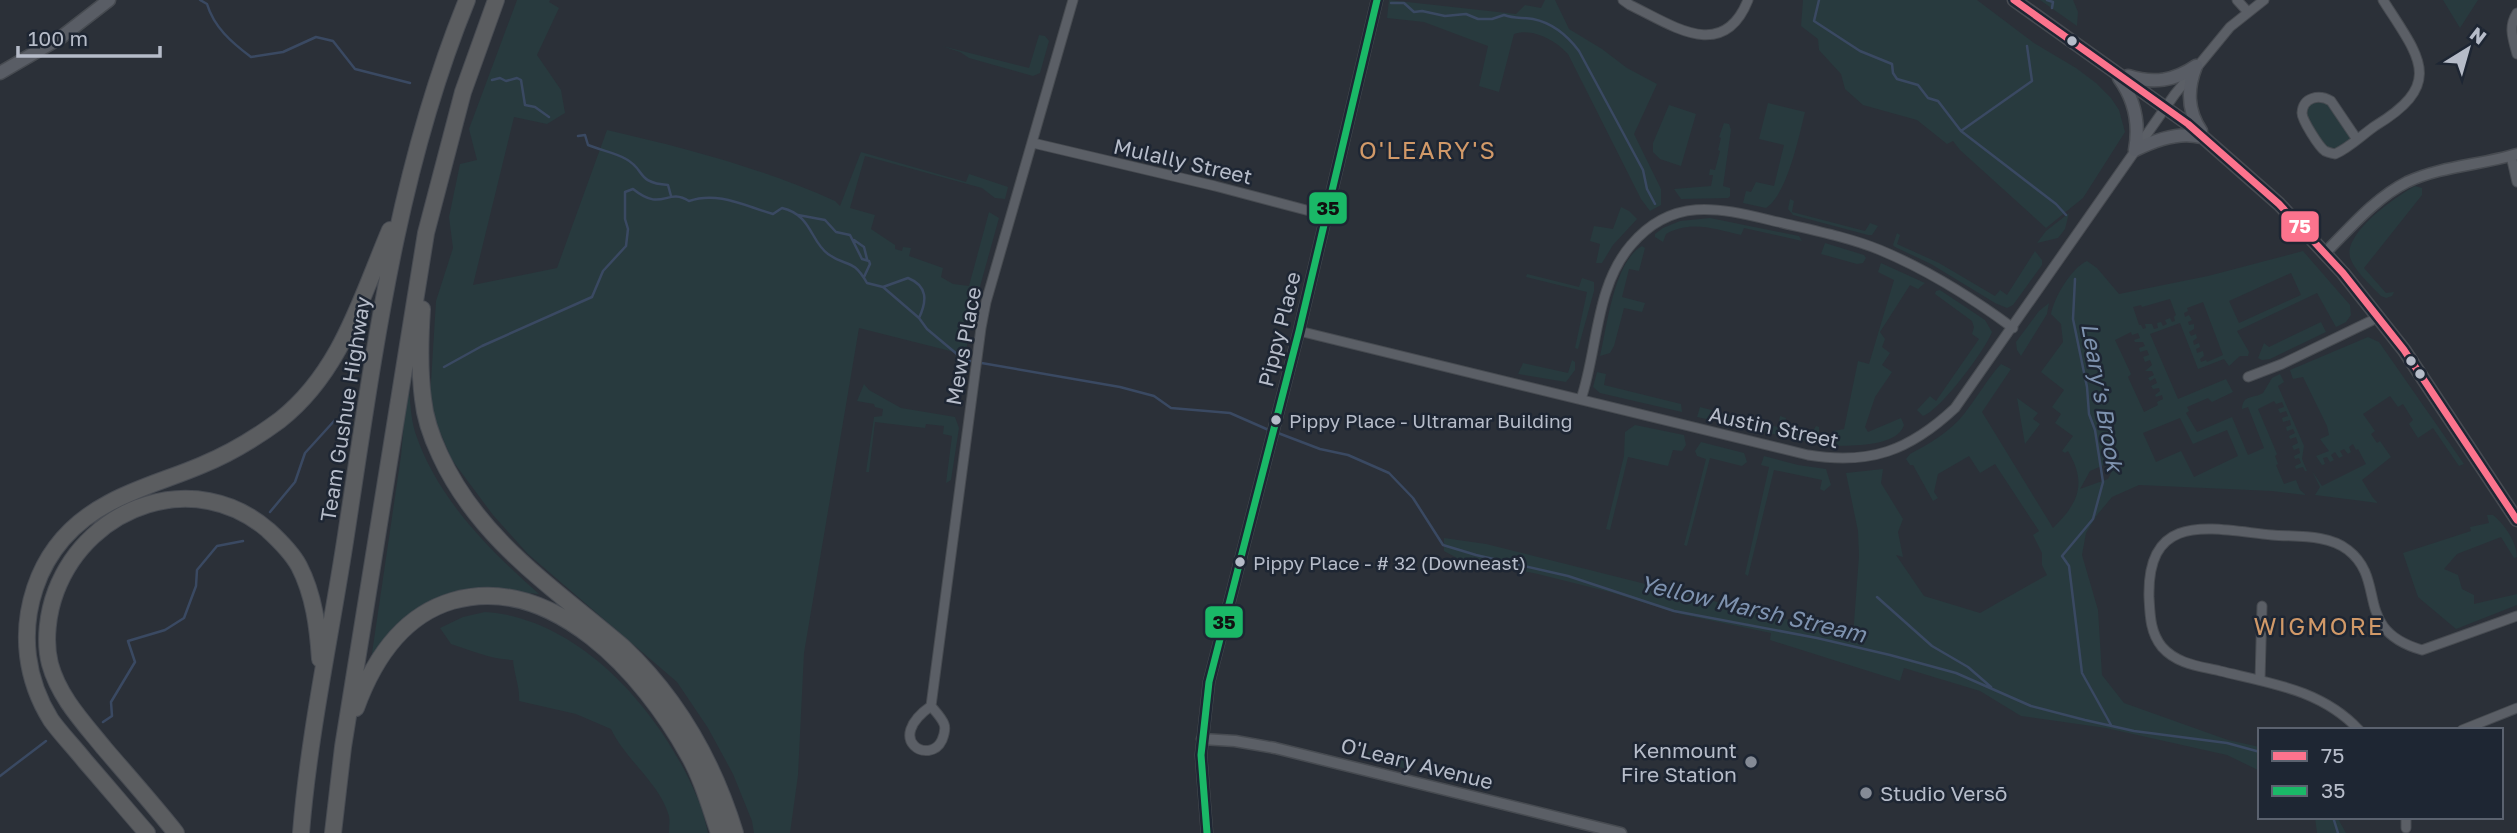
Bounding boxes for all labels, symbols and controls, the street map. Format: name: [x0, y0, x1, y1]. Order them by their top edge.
scale bar: [18, 14, 159, 58]
north arrow: [2433, 14, 2503, 84]
text: N: [2466, 21, 2491, 49]
text: 100 m: [28, 25, 88, 51]
unlabelled marker: [2065, 34, 2079, 48]
street label: Mulally Street: [1111, 132, 1255, 190]
district label: O'LEARY'S: [1359, 135, 1497, 164]
line badge: 35: [1308, 191, 1348, 225]
text: 35: [1316, 196, 1340, 219]
line badge: 75: [2280, 210, 2320, 243]
text: 75: [2289, 214, 2311, 237]
street label: Pippy Place: [1252, 269, 1306, 389]
street label: Mews Place: [940, 285, 986, 407]
street label: Team Gushue Highway: [314, 294, 376, 523]
water label: Leary's Brook: [2076, 321, 2130, 475]
unlabelled marker: [2404, 354, 2418, 368]
unlabelled marker: [2413, 367, 2427, 381]
street label: Austin Street: [1707, 401, 1841, 453]
place label: Pippy Place - Ultramar Building: [1289, 409, 1572, 432]
marker: Pippy Place - Ultramar Building: [1269, 413, 1283, 427]
place label: Pippy Place - # 32 (Downeast): [1253, 551, 1526, 574]
marker: Pippy Place - # 32 (Downeast): [1233, 555, 1247, 569]
water label: Yellow Marsh Stream: [1637, 568, 1870, 648]
line badge: 35: [1204, 605, 1244, 639]
text: 35: [1212, 610, 1236, 633]
district label: WIGMORE: [2254, 611, 2384, 640]
legend: [2258, 728, 2503, 819]
street label: O'Leary Avenue: [1338, 732, 1496, 794]
place label: Kenmount Fire Station: [1621, 737, 1737, 787]
text: 75: [2321, 742, 2344, 768]
marker: Kenmount Fire Station: [1743, 754, 1759, 770]
text: 35: [2321, 777, 2345, 803]
place label: Studio Versō: [1880, 780, 2007, 806]
marker: Studio Versō: [1858, 785, 1874, 801]

